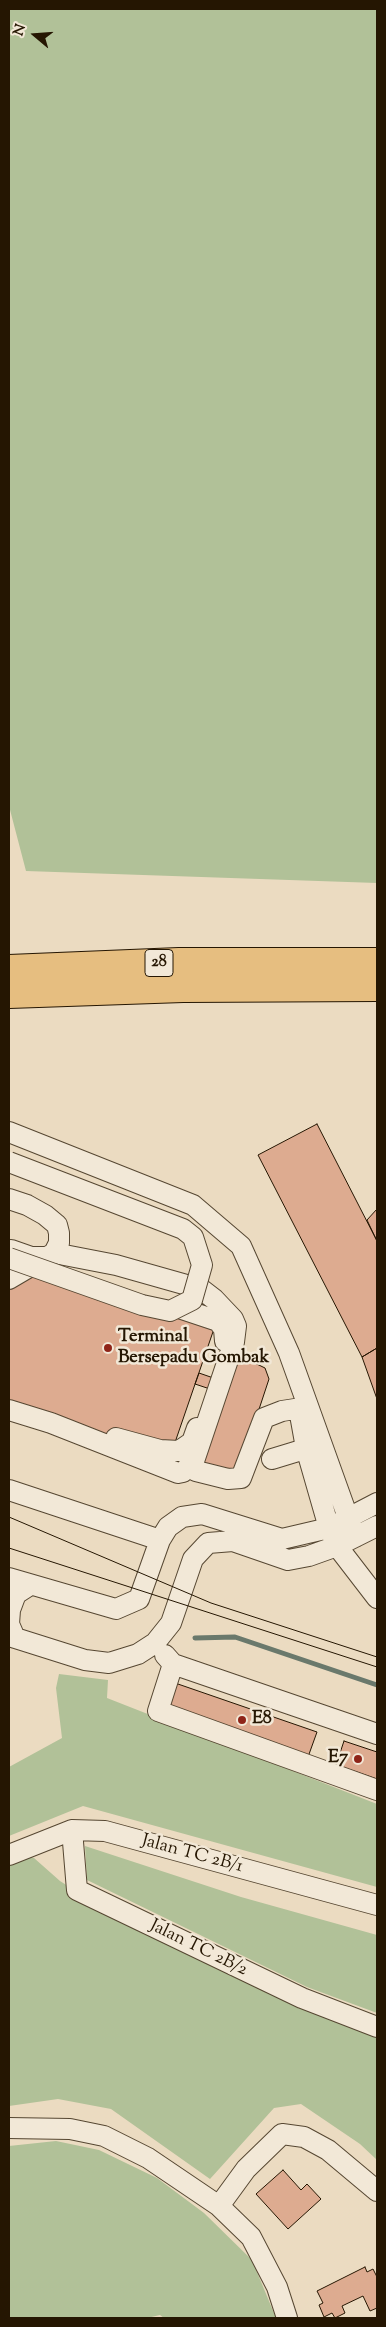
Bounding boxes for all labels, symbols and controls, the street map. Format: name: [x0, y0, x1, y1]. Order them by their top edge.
north arrow: [10, 10, 60, 60]
text: N: [9, 22, 32, 39]
road number: 28: [145, 950, 173, 976]
place label: Terminal Bersepadu Gombak: [118, 1327, 269, 1370]
marker: Terminal Bersepadu Gombak: [102, 1342, 114, 1354]
place label: E8: [252, 1709, 272, 1731]
marker: E8: [236, 1714, 248, 1726]
place label: E7: [328, 1748, 348, 1770]
marker: E7: [352, 1753, 364, 1765]
street label: Jalan TC 2B/1: [139, 1831, 245, 1879]
street label: Jalan TC 2B/2: [146, 1916, 250, 1982]

